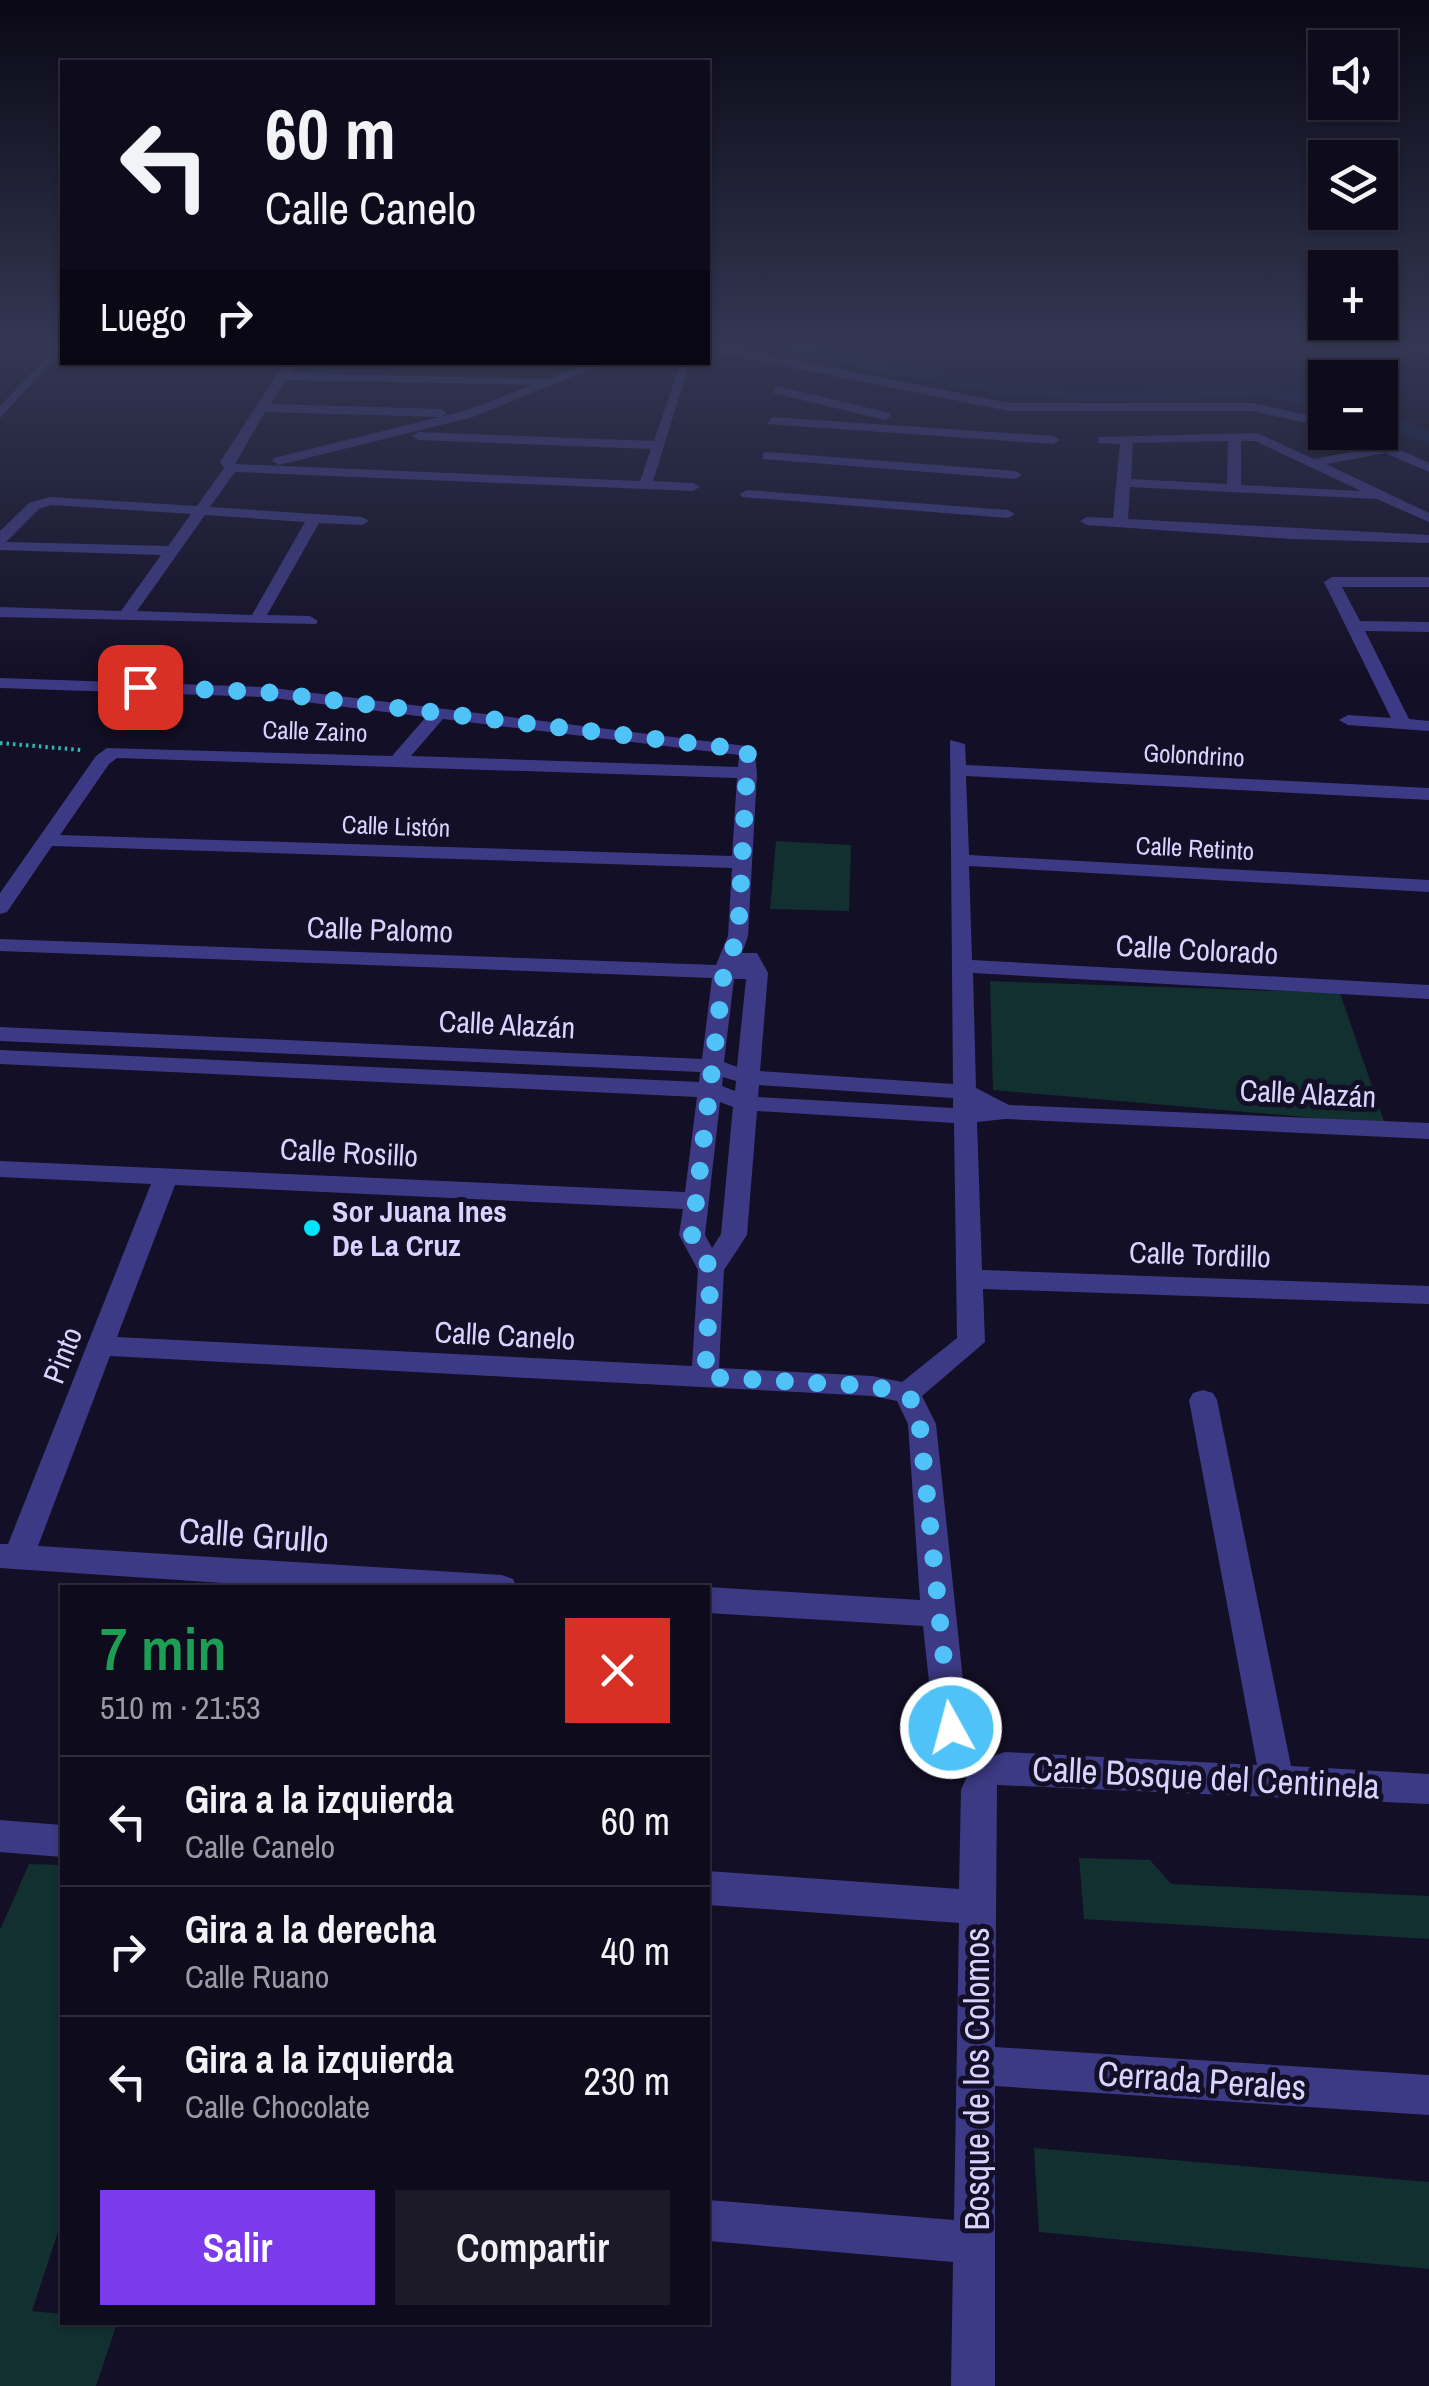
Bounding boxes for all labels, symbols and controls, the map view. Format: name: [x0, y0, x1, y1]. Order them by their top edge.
map controls: [1308, 30, 1398, 450]
button: sound: [1308, 30, 1398, 120]
text: 60 m: [265, 87, 396, 181]
icon: left: [100, 100, 230, 230]
button: layers: [1308, 140, 1398, 230]
text: Calle Canelo: [265, 177, 476, 238]
button: +: [1308, 250, 1398, 340]
icon: right: [207, 290, 262, 345]
text: Luego: [100, 292, 187, 343]
button: −: [1308, 360, 1398, 450]
pin: [98, 645, 183, 730]
icon: arrive: [113, 660, 168, 715]
street label: Calle Zaino: [262, 712, 368, 750]
street label: Golondrino: [1142, 735, 1246, 775]
street label: Calle Listón: [341, 807, 451, 845]
street label: Calle Retinto: [1135, 828, 1255, 868]
street label: Calle Palomo: [306, 906, 454, 952]
street label: Calle Colorado: [1115, 925, 1279, 973]
street label: Calle Alazán: [438, 1000, 576, 1048]
street label: Calle Alazán: [1239, 1069, 1377, 1117]
street label: Calle Rosillo: [279, 1128, 419, 1176]
place label: Sor Juana Ines De La Cruz: [332, 1191, 507, 1265]
marker: Sor Juana Ines De La Cruz: [301, 1217, 323, 1239]
street label: Calle Tordillo: [1128, 1232, 1272, 1276]
street label: Calle Canelo: [434, 1311, 576, 1359]
street label: Pinto: [33, 1321, 91, 1389]
street label: Calle Grullo: [178, 1506, 330, 1564]
text: 7 min: [100, 1608, 227, 1689]
button: close: [565, 1618, 670, 1723]
position arrow: [899, 1676, 1003, 1780]
text: 510 m · 21:53: [100, 1686, 260, 1729]
street label: Calle Bosque del Centinela: [1031, 1744, 1381, 1810]
text: Gira a la izquierda: [185, 1774, 453, 1825]
icon: left: [100, 1794, 155, 1849]
text: 60 m: [601, 1796, 670, 1847]
text: Calle Canelo: [185, 1825, 335, 1868]
text: Gira a la derecha: [185, 1904, 436, 1955]
icon: right: [100, 1924, 155, 1979]
text: 40 m: [601, 1926, 670, 1977]
street label: Bosque de los Colomos: [953, 1927, 1000, 2231]
text: Calle Ruano: [185, 1955, 329, 1998]
text: Gira a la izquierda: [185, 2034, 453, 2085]
street label: Cerrada Perales: [1096, 2049, 1308, 2111]
icon: left: [100, 2054, 155, 2109]
text: 230 m: [583, 2056, 670, 2107]
text: Calle Chocolate: [185, 2085, 370, 2128]
button: Salir: [100, 2190, 375, 2305]
button: Compartir: [395, 2190, 670, 2305]

